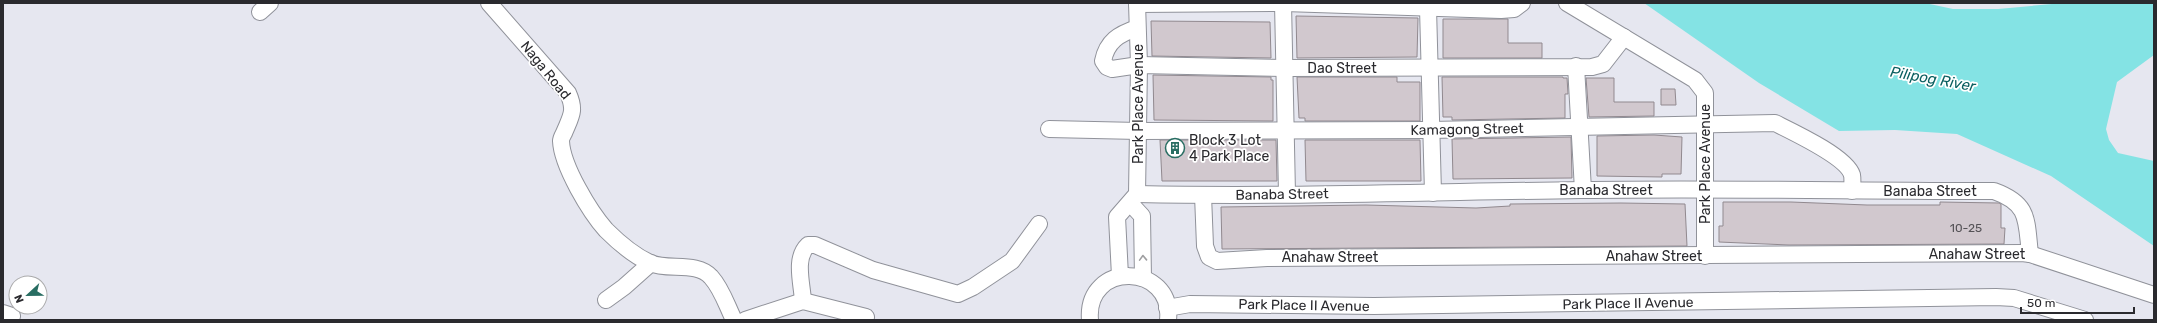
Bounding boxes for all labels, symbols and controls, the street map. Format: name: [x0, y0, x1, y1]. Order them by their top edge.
street label: Naga Road: [517, 38, 574, 103]
street label: Park Place Avenue: [1130, 44, 1147, 164]
street label: Dao Street: [1307, 60, 1377, 77]
water label: Pilipog River: [1889, 63, 1978, 96]
street label: Park Place Avenue: [1697, 104, 1714, 224]
street label: Kamagong Street: [1410, 120, 1524, 139]
place label: Block 3 Lot 4 Park Place: [1189, 132, 1269, 165]
building icon: Block 3 Lot 4 Park Place: [1164, 137, 1186, 159]
street label: Banaba Street: [1559, 182, 1653, 199]
street label: Banaba Street: [1883, 183, 1977, 200]
street label: Banaba Street: [1235, 185, 1329, 204]
house number: 10-25: [1950, 221, 1982, 235]
street label: Anahaw Street: [1929, 246, 2026, 263]
street label: Anahaw Street: [1606, 248, 1703, 265]
street label: Anahaw Street: [1282, 249, 1379, 266]
one-way arrow: [1138, 255, 1147, 261]
north arrow: [8, 275, 48, 315]
scale bar: [2021, 289, 2134, 315]
text: N: [12, 292, 27, 305]
street label: Park Place II Avenue: [1562, 294, 1694, 313]
street label: Park Place II Avenue: [1238, 296, 1370, 315]
text: 50 m: [2027, 296, 2055, 310]

